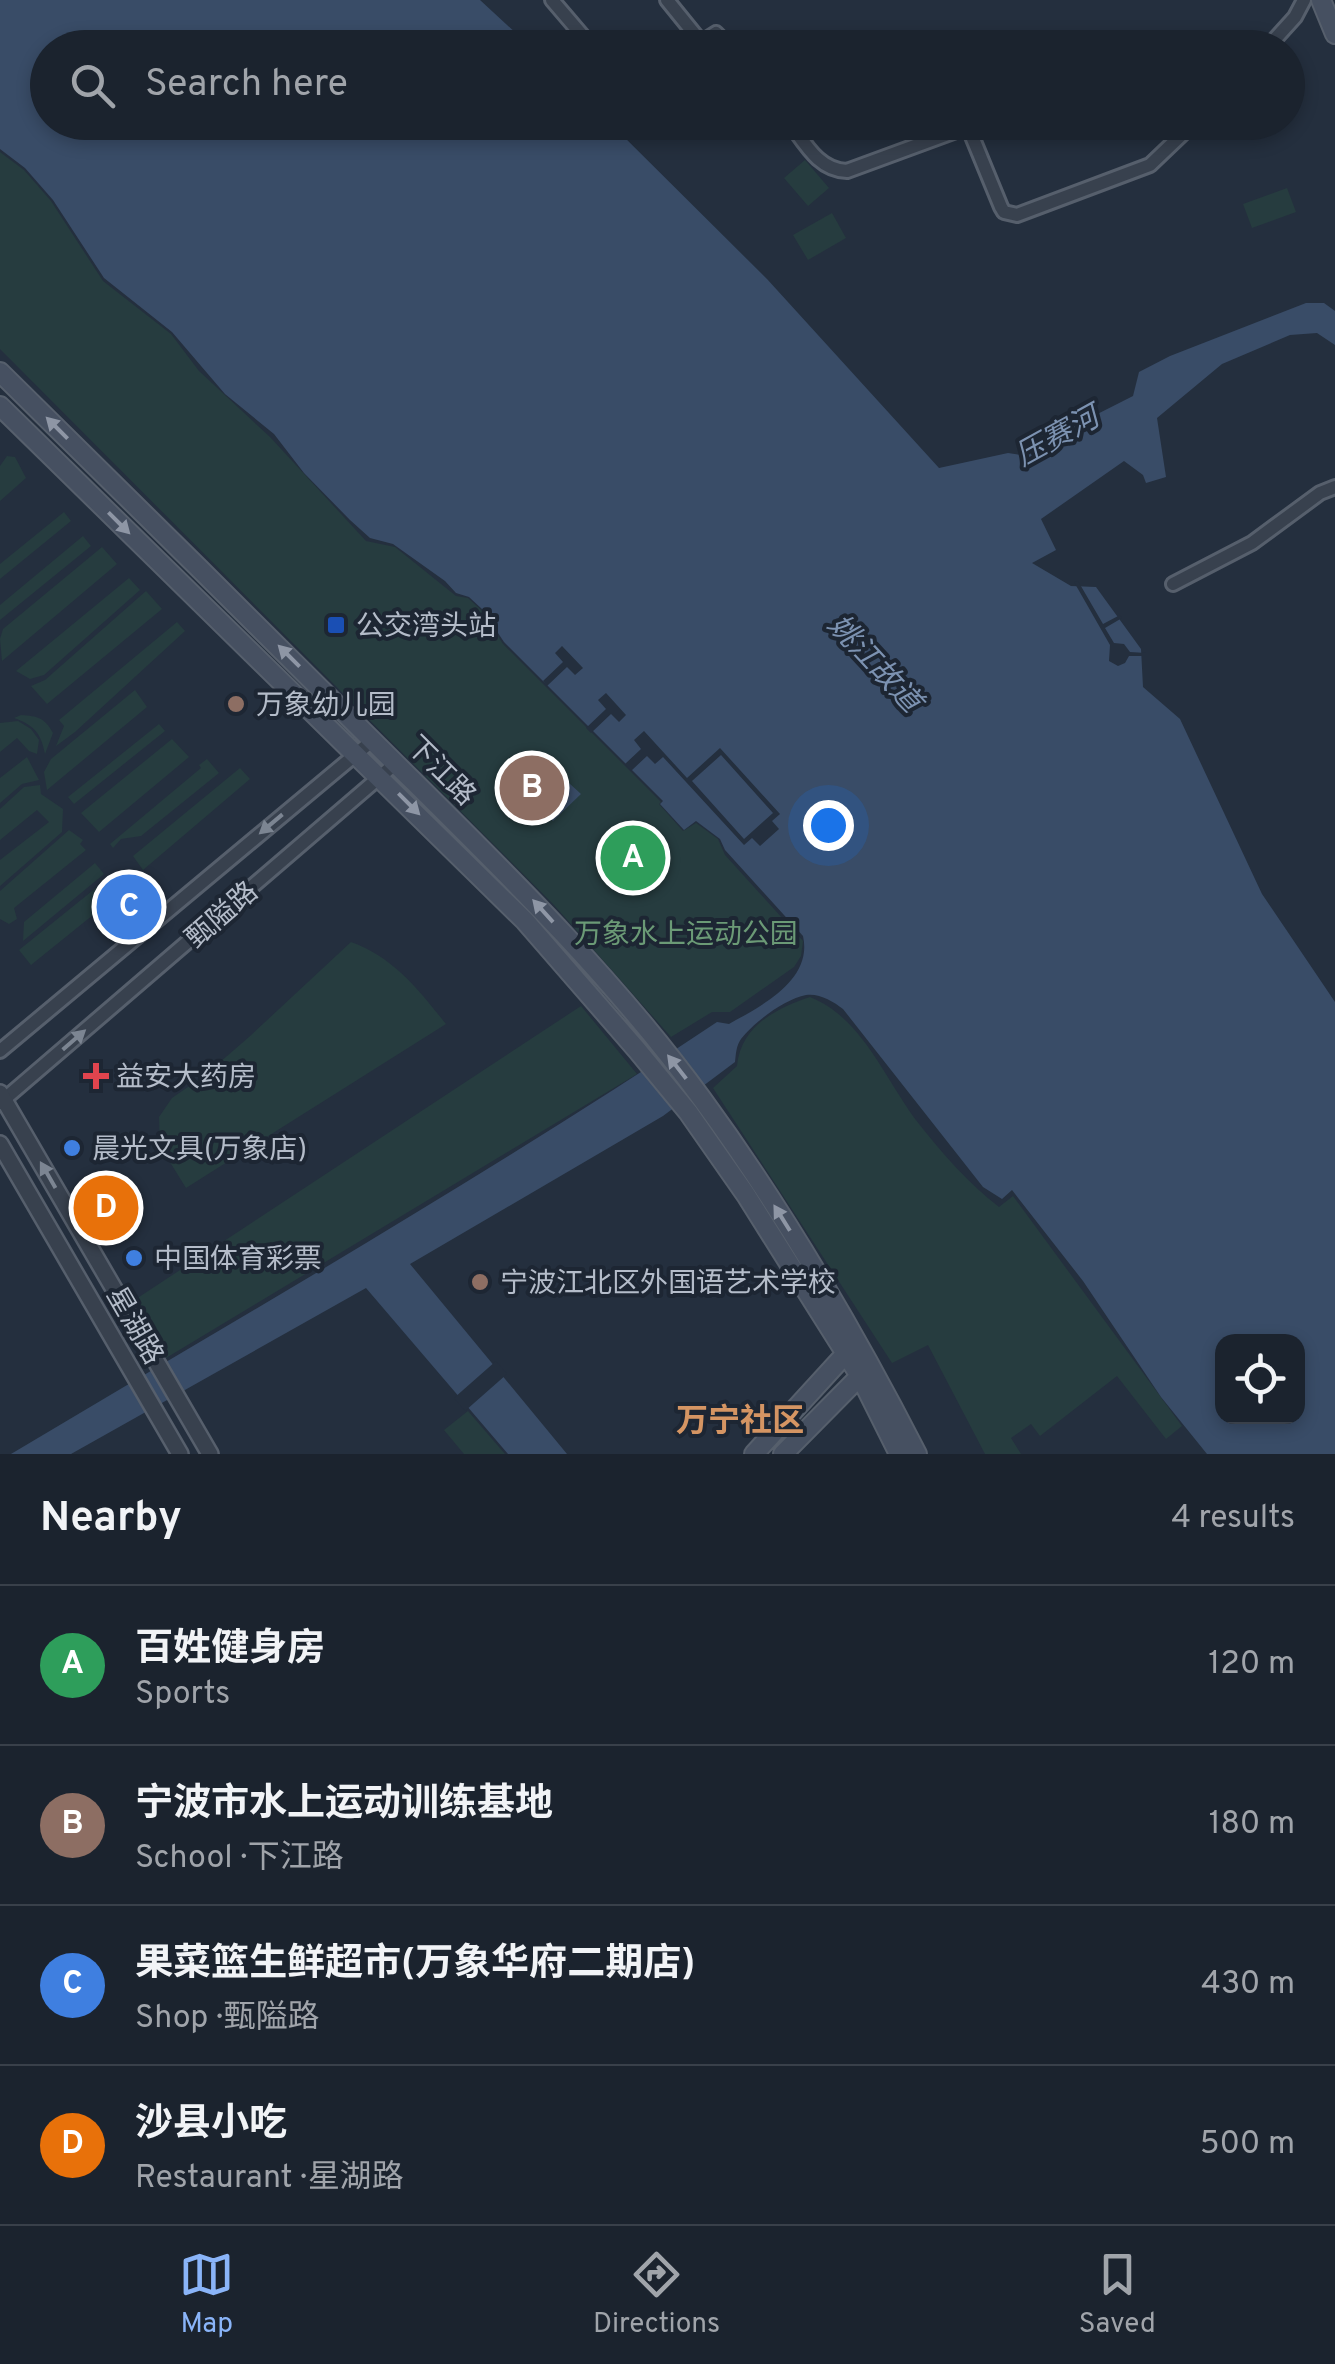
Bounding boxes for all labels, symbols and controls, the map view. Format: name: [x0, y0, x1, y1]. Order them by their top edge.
search box: [30, 30, 1305, 140]
icon: search: [65, 58, 120, 113]
text: Search here: [145, 61, 348, 110]
water label: 压赛河: [1010, 398, 1111, 476]
one-way arrow: [46, 417, 70, 440]
one-way arrow: [107, 511, 131, 535]
water label: 姚江故道: [819, 608, 930, 724]
place label: 公交湾头站: [356, 610, 496, 646]
marker: 公交湾头站: [325, 614, 347, 636]
one-way arrow: [277, 645, 301, 669]
place label: 万象幼儿园: [256, 689, 396, 725]
marker: 万象幼儿园: [225, 693, 247, 715]
street label: 下江路: [397, 730, 482, 815]
pin: B: [500, 750, 564, 826]
one-way arrow: [396, 792, 420, 816]
your location: [803, 800, 854, 851]
one-way arrow: [258, 813, 283, 835]
pin: A: [600, 820, 666, 896]
pin: C: [96, 870, 162, 944]
street label: 甄隘路: [179, 875, 266, 957]
one-way arrow: [532, 899, 555, 923]
park label: 万象水上运动公园: [574, 918, 798, 954]
one-way arrow: [61, 1029, 86, 1051]
one-way arrow: [667, 1055, 688, 1080]
place label: 益安大药房: [116, 1061, 256, 1097]
marker: 益安大药房: [85, 1065, 107, 1087]
place label: 晨光文具(万象店): [92, 1133, 307, 1169]
marker: 晨光文具(万象店): [61, 1137, 83, 1159]
one-way arrow: [40, 1160, 57, 1189]
pin: D: [74, 1170, 138, 1246]
one-way arrow: [773, 1204, 792, 1231]
place label: 中国体育彩票: [154, 1243, 322, 1279]
marker: 中国体育彩票: [123, 1247, 145, 1269]
place label: 宁波江北区外国语艺术学校: [500, 1267, 836, 1303]
marker: 宁波江北区外国语艺术学校: [469, 1271, 491, 1293]
street label: 星湖路: [97, 1281, 170, 1372]
map controls: [1215, 1334, 1305, 1424]
button: locate: [1215, 1334, 1305, 1424]
district label: 万宁社区: [676, 1403, 804, 1443]
text: Nearby: [40, 1493, 182, 1546]
text: 4 results: [1171, 1499, 1295, 1539]
text: 百姓健身房: [135, 1626, 325, 1675]
text: A: [61, 1645, 84, 1685]
text: 120 m: [1208, 1645, 1295, 1685]
text: Sports: [135, 1675, 230, 1715]
text: 宁波市水上运动训练基地: [135, 1781, 553, 1830]
text: B: [61, 1805, 84, 1845]
text: 180 m: [1209, 1805, 1295, 1845]
text: School · 下江路: [135, 1839, 344, 1879]
text: 果菜篮生鲜超市(万象华府二期店): [135, 1941, 695, 1990]
text: C: [62, 1965, 83, 2005]
text: 430 m: [1201, 1965, 1295, 2005]
text: Shop · 甄隘路: [135, 1999, 319, 2039]
text: 沙县小吃: [135, 2101, 287, 2150]
text: D: [61, 2125, 84, 2165]
text: 500 m: [1200, 2125, 1295, 2165]
text: Restaurant · 星湖路: [135, 2159, 404, 2199]
tab: Map: [179, 2247, 234, 2343]
tab: Directions: [593, 2247, 720, 2343]
tab: Saved: [1079, 2247, 1156, 2343]

